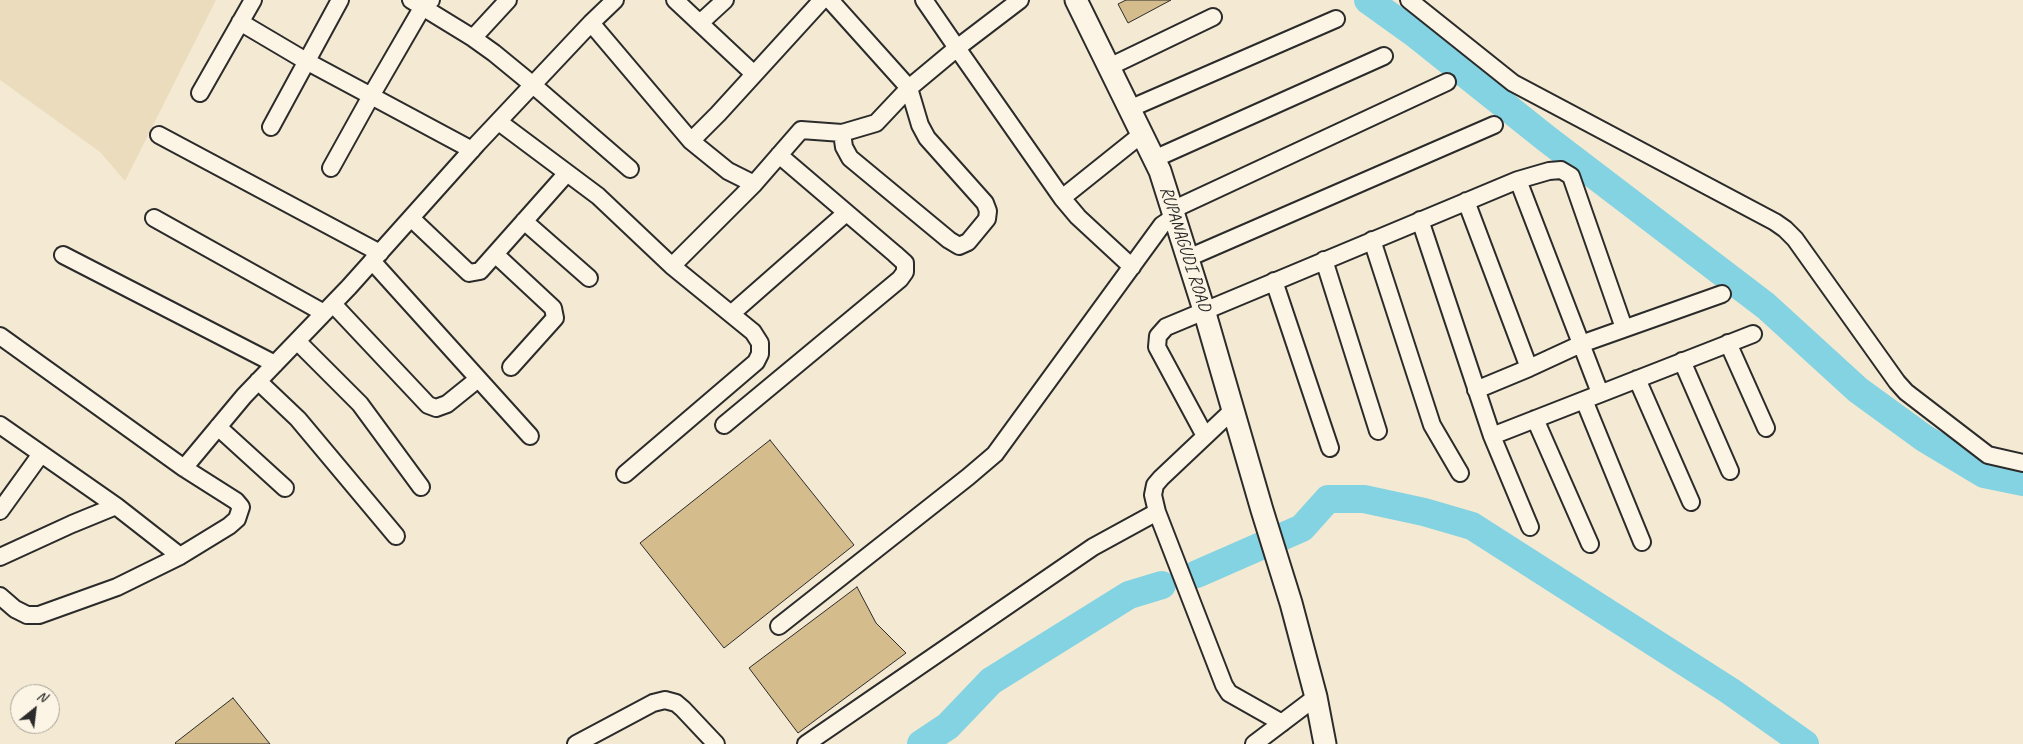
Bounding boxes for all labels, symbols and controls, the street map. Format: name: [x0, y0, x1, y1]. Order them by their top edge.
street label: RUPANAGUDI ROAD: [1155, 184, 1215, 314]
north arrow: [10, 684, 60, 734]
text: N: [34, 687, 50, 706]

